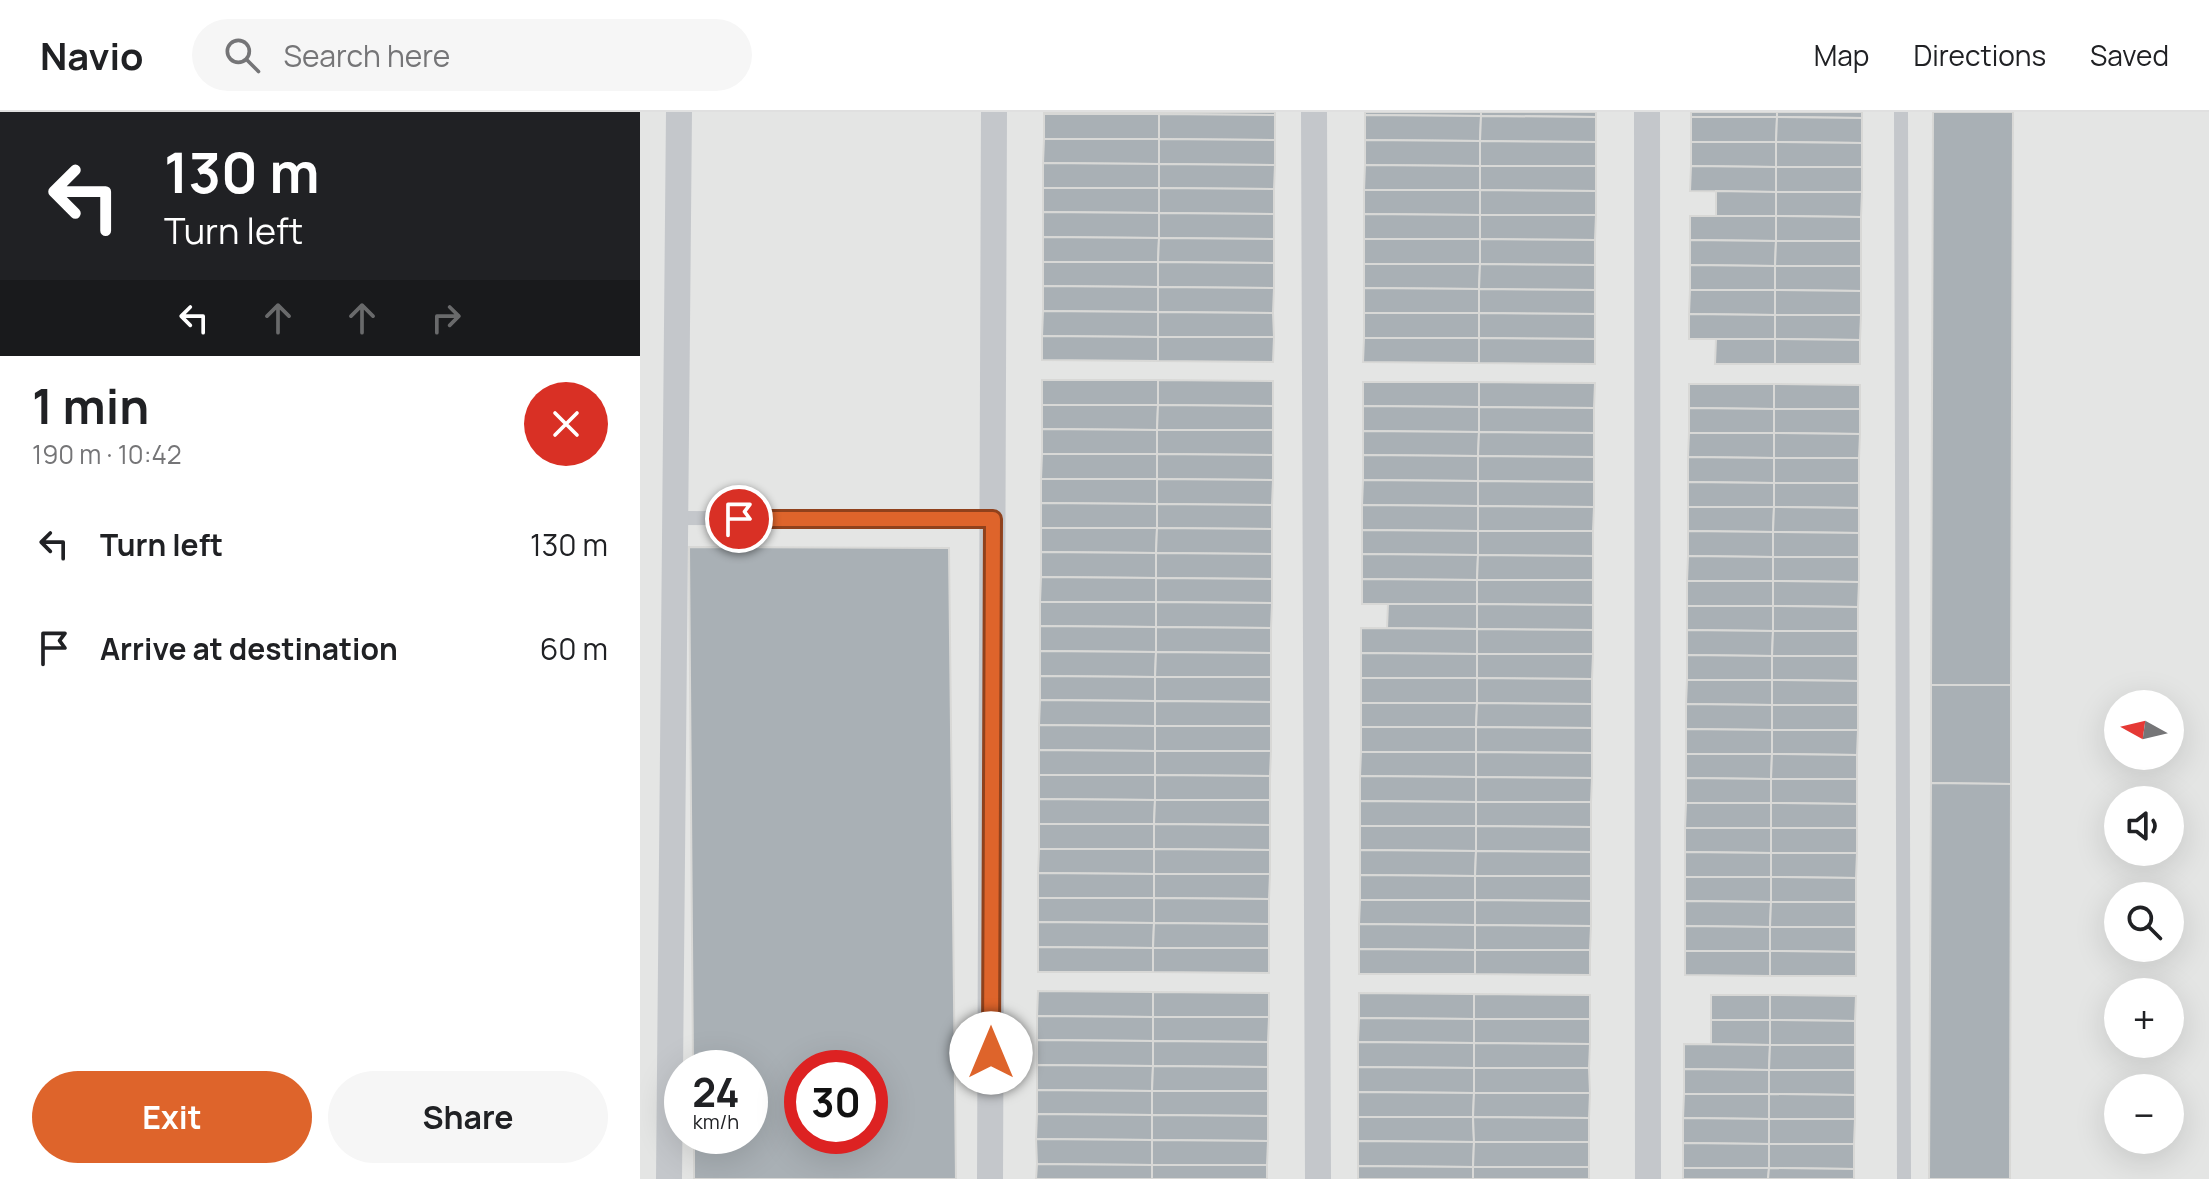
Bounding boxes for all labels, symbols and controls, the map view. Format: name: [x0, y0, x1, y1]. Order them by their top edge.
search box: [192, 19, 752, 91]
text: Navio: [40, 29, 144, 81]
icon: search: [220, 33, 264, 77]
text: Search here: [284, 35, 450, 76]
text: Map: [1814, 36, 1869, 74]
text: Directions: [1913, 36, 2046, 74]
text: Saved: [2090, 36, 2169, 74]
text: 130 m: [164, 133, 320, 210]
icon: left: [32, 144, 136, 248]
text: Turn left: [164, 206, 303, 255]
icon: left: [172, 296, 216, 340]
icon: ahead: [256, 296, 300, 340]
icon: ahead: [340, 296, 384, 340]
icon: right: [424, 296, 468, 340]
text: 1 min: [32, 373, 149, 438]
button: close: [524, 382, 608, 466]
text: 190 m · 10:42: [32, 436, 182, 472]
pin: [705, 485, 773, 553]
icon: arrive: [717, 497, 761, 541]
icon: left: [32, 522, 76, 566]
text: Turn left: [100, 524, 223, 565]
text: 130 m: [530, 524, 608, 565]
icon: arrive: [32, 626, 76, 670]
text: Arrive at destination: [100, 628, 398, 669]
text: 60 m: [540, 628, 608, 669]
north arrow: [2104, 690, 2184, 770]
map controls: [2104, 690, 2184, 1154]
button: sound: [2104, 786, 2184, 866]
button: search: [2104, 882, 2184, 962]
button: +: [2104, 978, 2184, 1058]
position arrow: [949, 1011, 1033, 1095]
speed limit sign: 30: [784, 1050, 888, 1154]
text: 24: [692, 1064, 740, 1119]
button: Exit: [32, 1071, 312, 1163]
button: Share: [328, 1071, 608, 1163]
button: −: [2104, 1074, 2184, 1154]
text: km/h: [693, 1108, 739, 1135]

